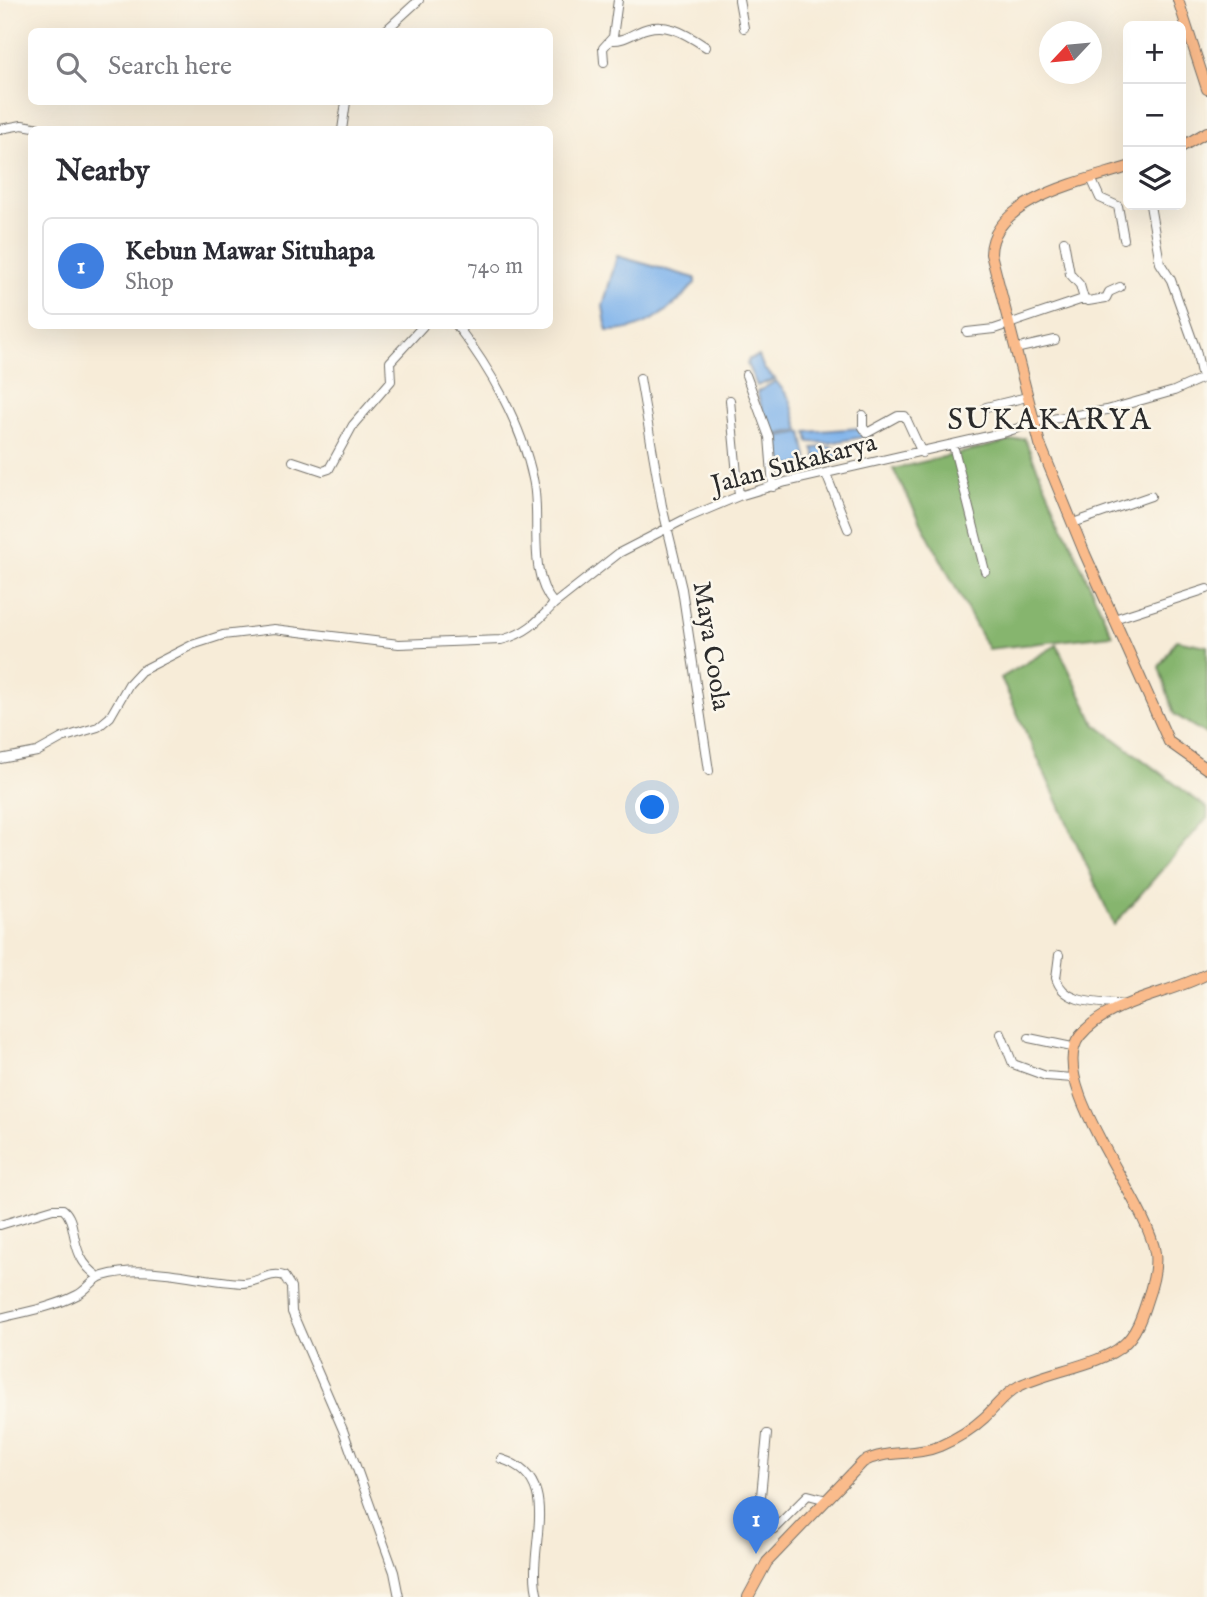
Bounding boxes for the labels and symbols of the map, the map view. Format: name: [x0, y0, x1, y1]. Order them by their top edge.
north arrow: [1039, 21, 1102, 84]
district label: SUKAKARYA: [947, 402, 1153, 440]
street label: Jalan Sukakarya: [705, 426, 881, 503]
street label: Maya Coola: [685, 579, 738, 713]
your location: [635, 790, 669, 824]
pin: 1: [733, 1496, 779, 1554]

